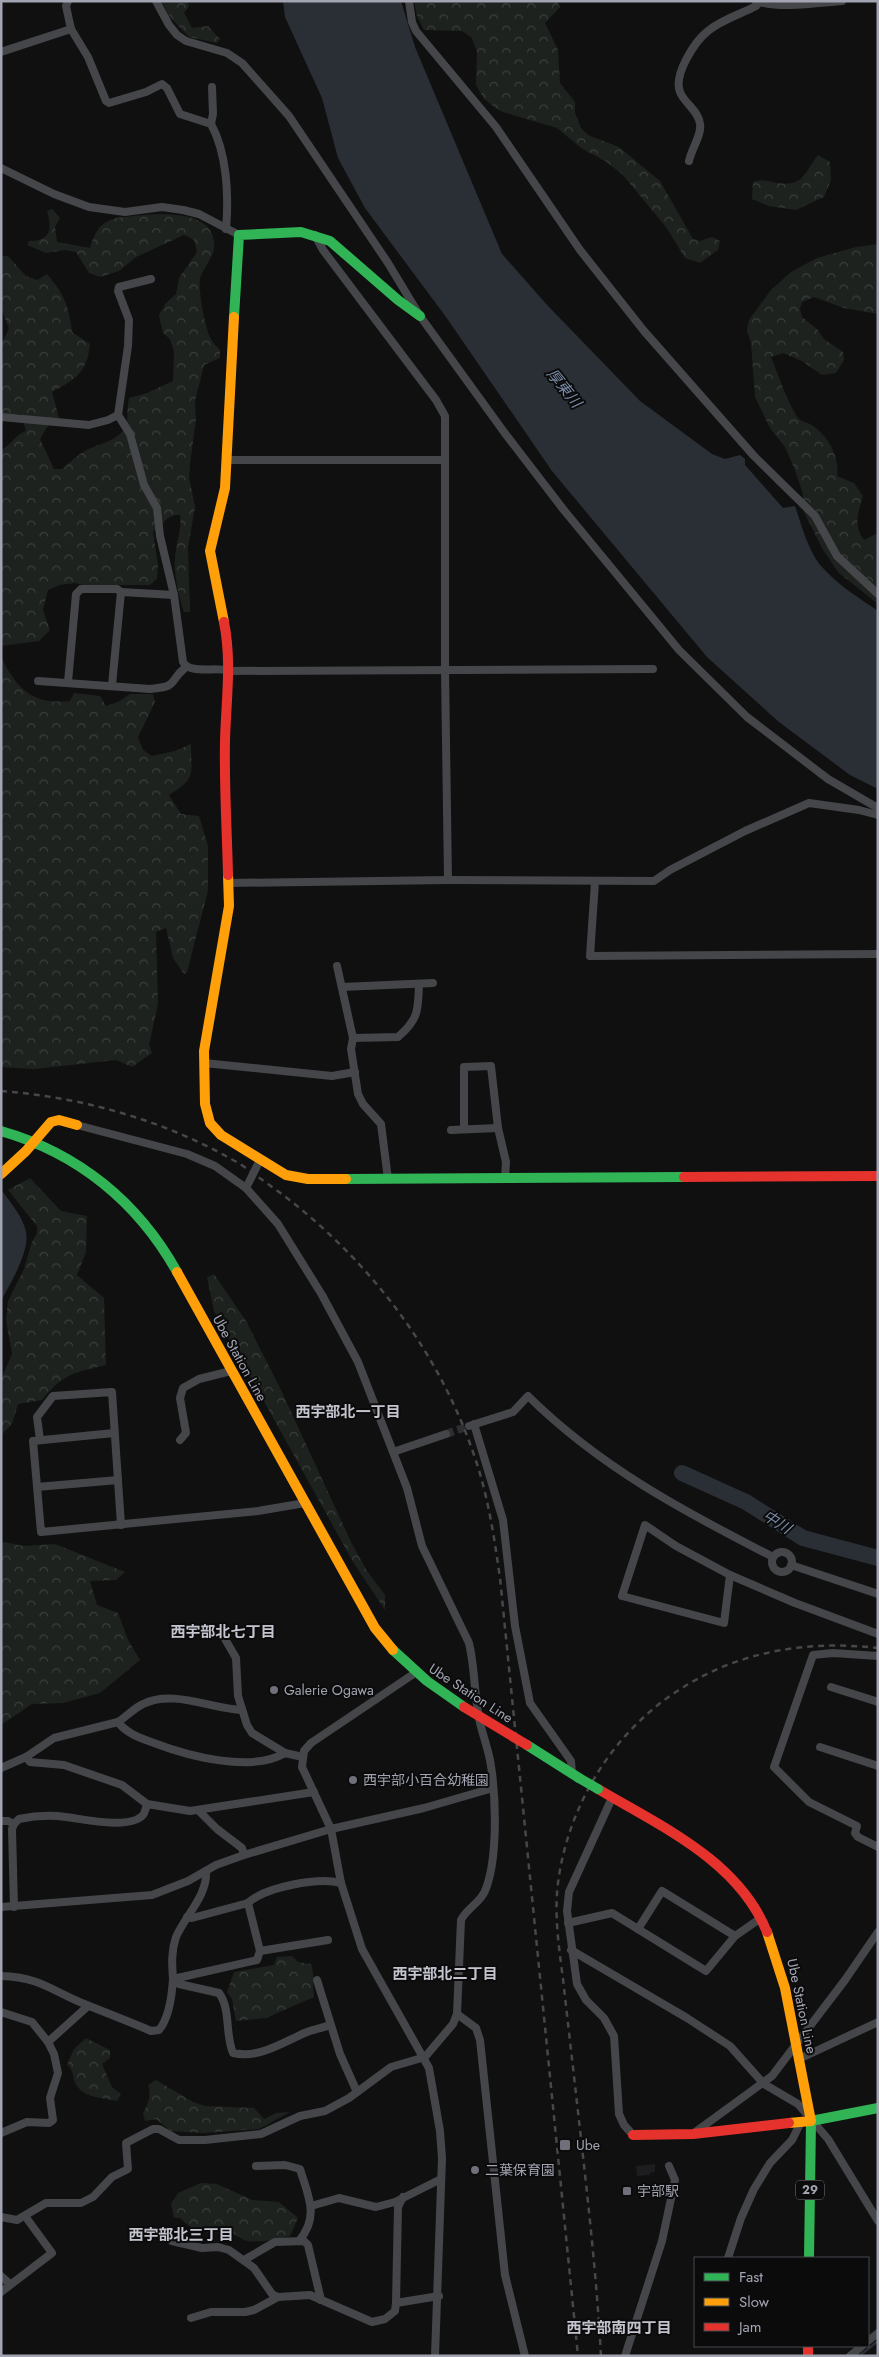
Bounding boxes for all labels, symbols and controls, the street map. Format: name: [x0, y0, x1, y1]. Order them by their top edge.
water label: 厚東川: [541, 364, 588, 414]
street label: Ube Station Line: [208, 1311, 272, 1405]
district label: 西宇部北一丁目: [295, 1401, 401, 1423]
water label: 中川: [758, 1505, 797, 1540]
district label: 西宇部北七丁目: [170, 1621, 276, 1643]
street label: Ube Station Line: [425, 1658, 517, 1728]
place label: Galerie Ogawa: [284, 1680, 374, 1700]
marker: Galerie Ogawa: [268, 1684, 280, 1696]
place label: 西宇部小百合幼稚園: [363, 1770, 489, 1790]
marker: 西宇部小百合幼稚園: [347, 1774, 359, 1786]
street label: Ube Station Line: [782, 1957, 822, 2055]
district label: 西宇部北二丁目: [392, 1963, 498, 1985]
place label: Ube: [576, 2135, 600, 2155]
marker: Ube: [558, 2138, 572, 2152]
place label: 二葉保育園: [485, 2160, 555, 2180]
marker: 二葉保育園: [469, 2164, 481, 2176]
road number: 29: [796, 2180, 824, 2200]
place label: 宇部駅: [637, 2181, 679, 2201]
marker: 宇部駅: [621, 2185, 633, 2197]
district label: 西宇部北三丁目: [128, 2224, 234, 2246]
legend: [694, 2257, 869, 2347]
text: Fast: [739, 2266, 763, 2288]
text: Slow: [739, 2291, 770, 2313]
text: Jam: [737, 2316, 762, 2338]
district label: 西宇部南四丁目: [566, 2317, 672, 2339]

